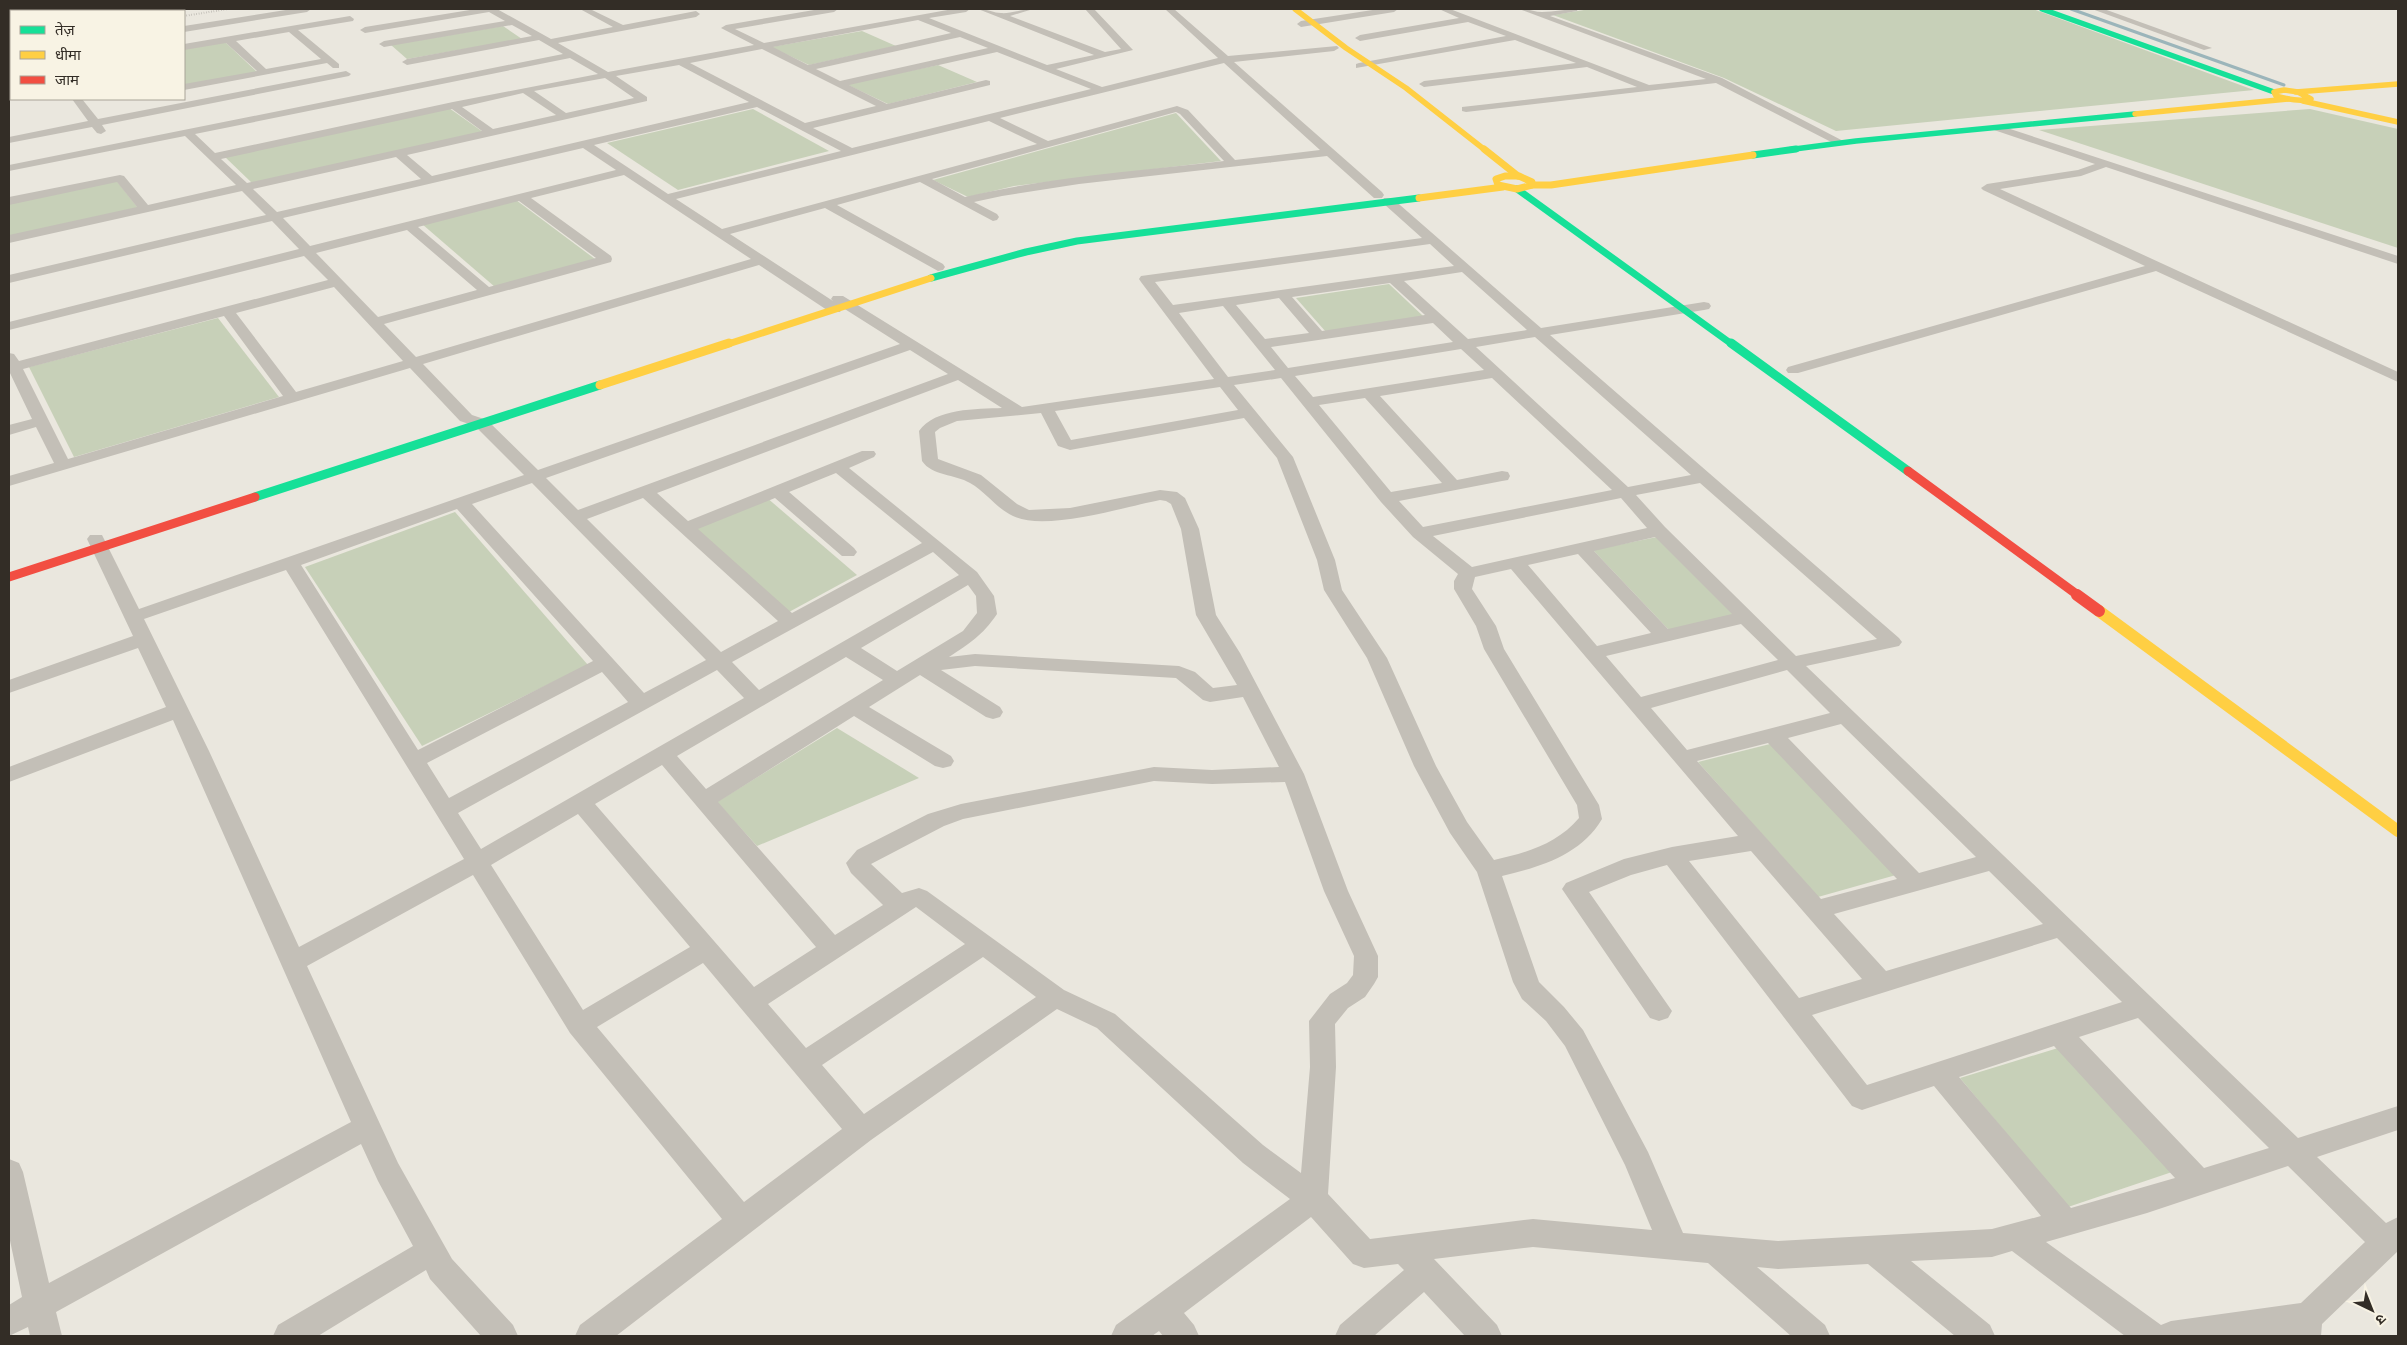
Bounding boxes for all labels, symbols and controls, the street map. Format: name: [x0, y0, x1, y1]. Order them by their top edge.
legend: [10, 10, 185, 100]
text: तेज़: [55, 19, 76, 41]
text: धीमा: [55, 44, 82, 66]
text: जाम: [55, 69, 80, 91]
north arrow: [2347, 1285, 2397, 1335]
text: उ: [2370, 1309, 2391, 1330]

